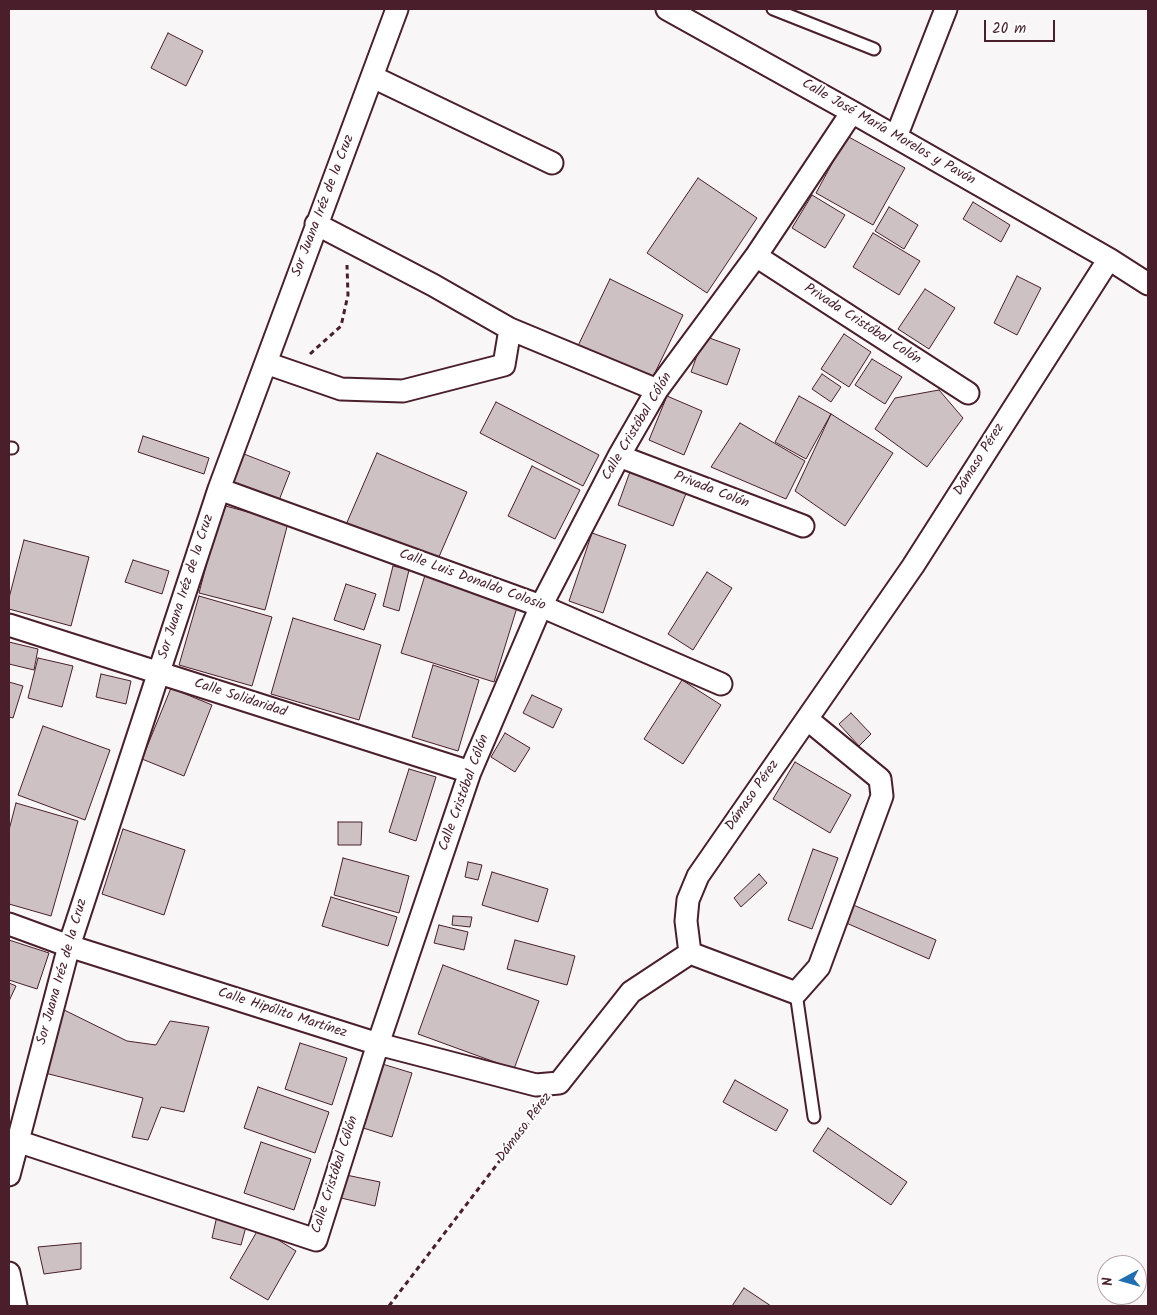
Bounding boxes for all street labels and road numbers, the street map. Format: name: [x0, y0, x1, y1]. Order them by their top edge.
street label: Calle José María Morelos y Pavón: [798, 76, 978, 190]
street label: Sor Juana Iréz de la Cruz: [289, 133, 359, 279]
street label: Privada Cristóbal Colón: [800, 281, 924, 369]
street label: Calle Cristóbal Cólón: [599, 370, 677, 484]
street label: Dámaso Pérez: [951, 421, 1009, 499]
street label: Privada Colón: [671, 469, 751, 513]
street label: Sor Juana Iréz de la Cruz: [156, 513, 218, 661]
street label: Calle Luis Donaldo Colosio: [396, 547, 548, 615]
street label: Calle Solidaridad: [192, 676, 288, 722]
street label: Calle Cristóbal Cólón: [436, 732, 494, 854]
street label: Dámaso Pérez: [723, 758, 783, 834]
street label: Sor Juana Iréz de la Cruz: [34, 897, 92, 1047]
street label: Calle Hipólito Martínez: [215, 985, 349, 1043]
street label: Dámaso Pérez: [494, 1090, 556, 1166]
street label: Calle Cristóbal Cólón: [309, 1114, 363, 1236]

